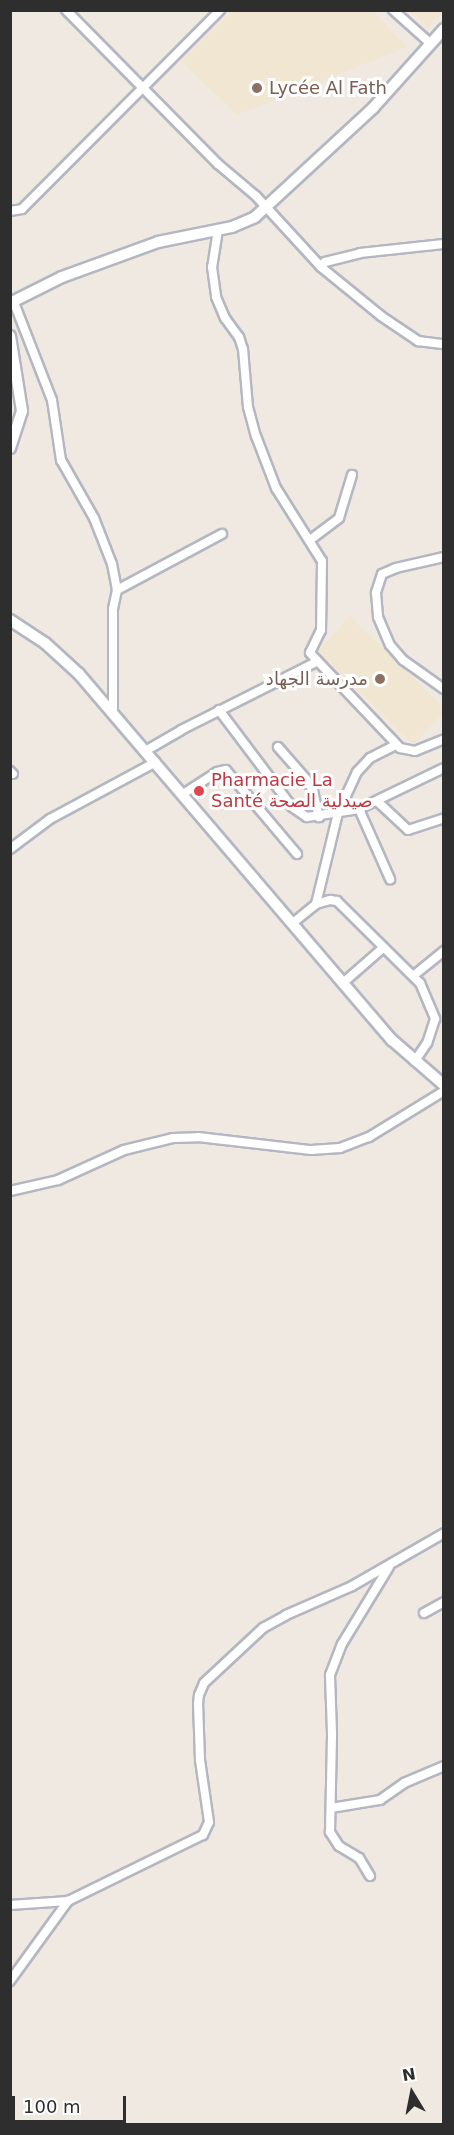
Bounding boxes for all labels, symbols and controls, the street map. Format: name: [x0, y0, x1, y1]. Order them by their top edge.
place label: Lycée Al Fath: [269, 77, 387, 99]
marker: Lycée Al Fath: [250, 81, 264, 95]
place label: مدرسة الجهاد: [266, 668, 368, 690]
marker: مدرسة الجهاد: [373, 672, 387, 686]
place label: Pharmacie La Santé صيدلية الصحة: [211, 770, 373, 812]
marker: Pharmacie La Santé صيدلية الصحة: [192, 784, 206, 798]
north arrow: [382, 2063, 442, 2123]
text: N: [401, 2064, 417, 2085]
scale bar: [15, 2084, 129, 2122]
text: 100 m: [23, 2096, 81, 2117]

